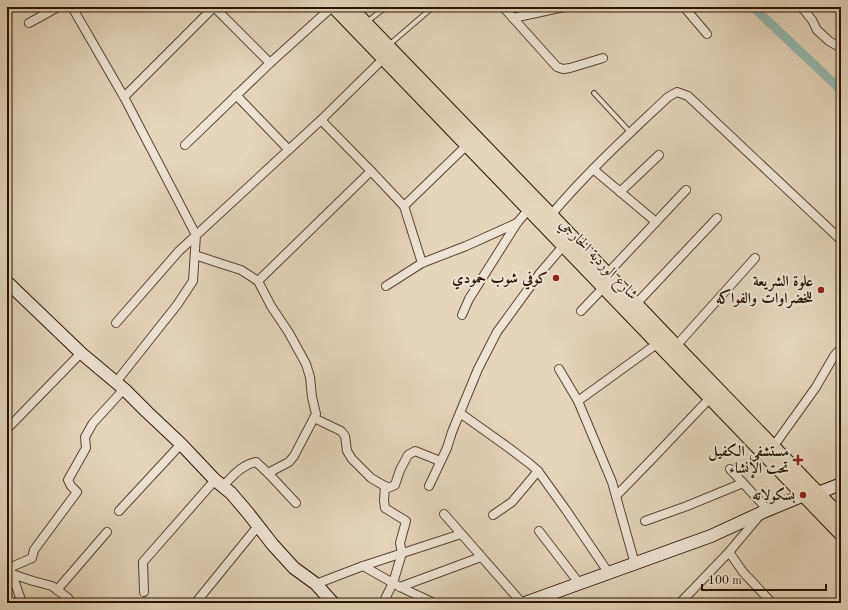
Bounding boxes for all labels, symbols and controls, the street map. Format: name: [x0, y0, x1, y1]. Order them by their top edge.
street label: شارع الوردية الخارجي: [553, 217, 640, 306]
place label: كوفي شوب حمودي: [452, 271, 548, 290]
marker: كوفي شوب حمودي: [551, 273, 561, 283]
place label: علوة الشريعة للخضراوات والفواكه: [716, 274, 814, 309]
marker: علوة الشريعة للخضراوات والفواكه: [816, 285, 826, 295]
place label: مستشفى الكفيل تحت الإنشاء: [708, 443, 789, 479]
marker: مستشفى الكفيل تحت الإنشاء: [792, 454, 804, 466]
place label: بسكولاته: [752, 487, 796, 504]
marker: بسكولاته: [798, 490, 808, 500]
scale bar: [702, 566, 826, 592]
text: 100 m: [708, 575, 742, 587]

